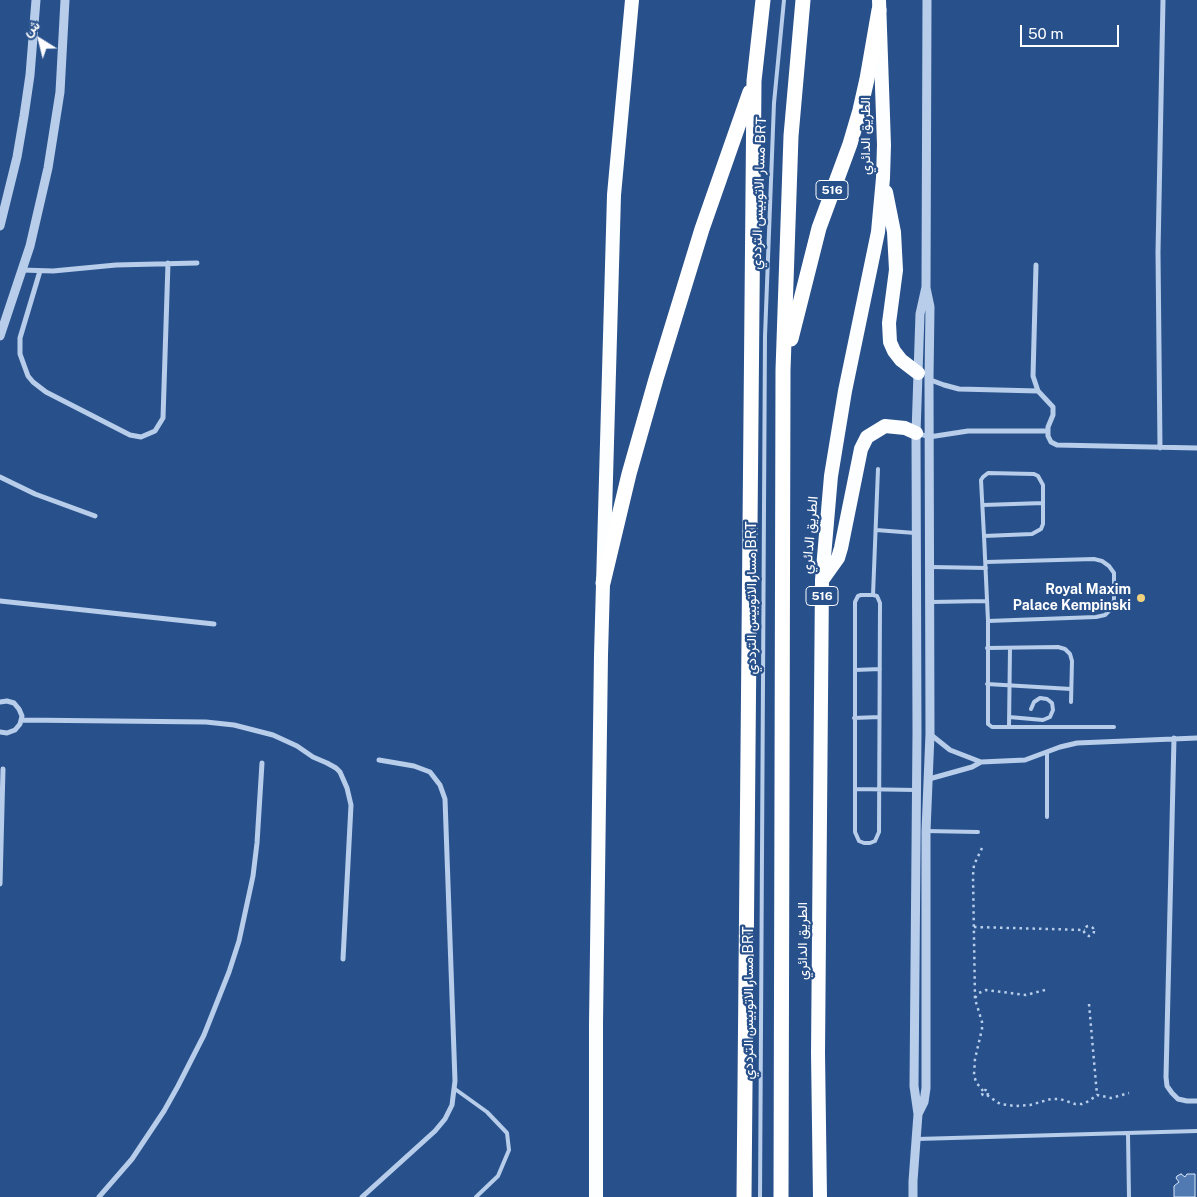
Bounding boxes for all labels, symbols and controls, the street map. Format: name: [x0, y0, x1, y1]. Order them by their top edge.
north arrow: [15, 15, 65, 65]
scale bar: [1022, 15, 1121, 47]
text: ش: [20, 16, 43, 39]
text: 50 m: [1028, 25, 1063, 42]
street label: الطريق الدائري: [858, 97, 874, 175]
street label: مسار الاتوبيس الترددي BRT: [748, 116, 770, 270]
road number: 516: [816, 180, 848, 200]
street label: الطريق الدائري: [798, 495, 822, 575]
street label: مسار الاتوبيس الترددي BRT: [744, 521, 760, 675]
place label: Royal Maxim Palace Kempinski: [1013, 582, 1131, 614]
road number: 516: [806, 586, 838, 606]
marker: Royal Maxim Palace Kempinski: [1135, 592, 1147, 604]
street label: الطريق الدائري: [795, 902, 811, 980]
street label: مسار الاتوبيس الترددي BRT: [741, 926, 757, 1080]

